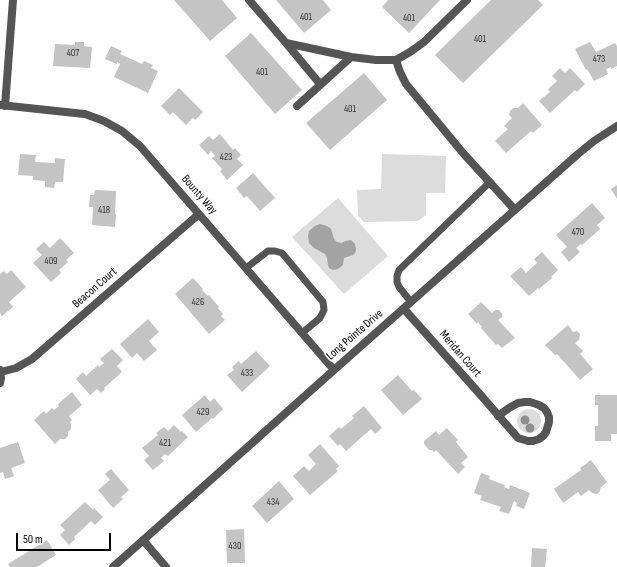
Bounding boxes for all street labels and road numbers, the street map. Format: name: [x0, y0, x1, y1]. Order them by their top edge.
street label: Bounty Way: [178, 172, 220, 218]
street label: Beacon Court: [70, 265, 120, 311]
street label: Long Pointe Drive: [324, 307, 386, 363]
street label: Meridan Court: [436, 328, 484, 380]

